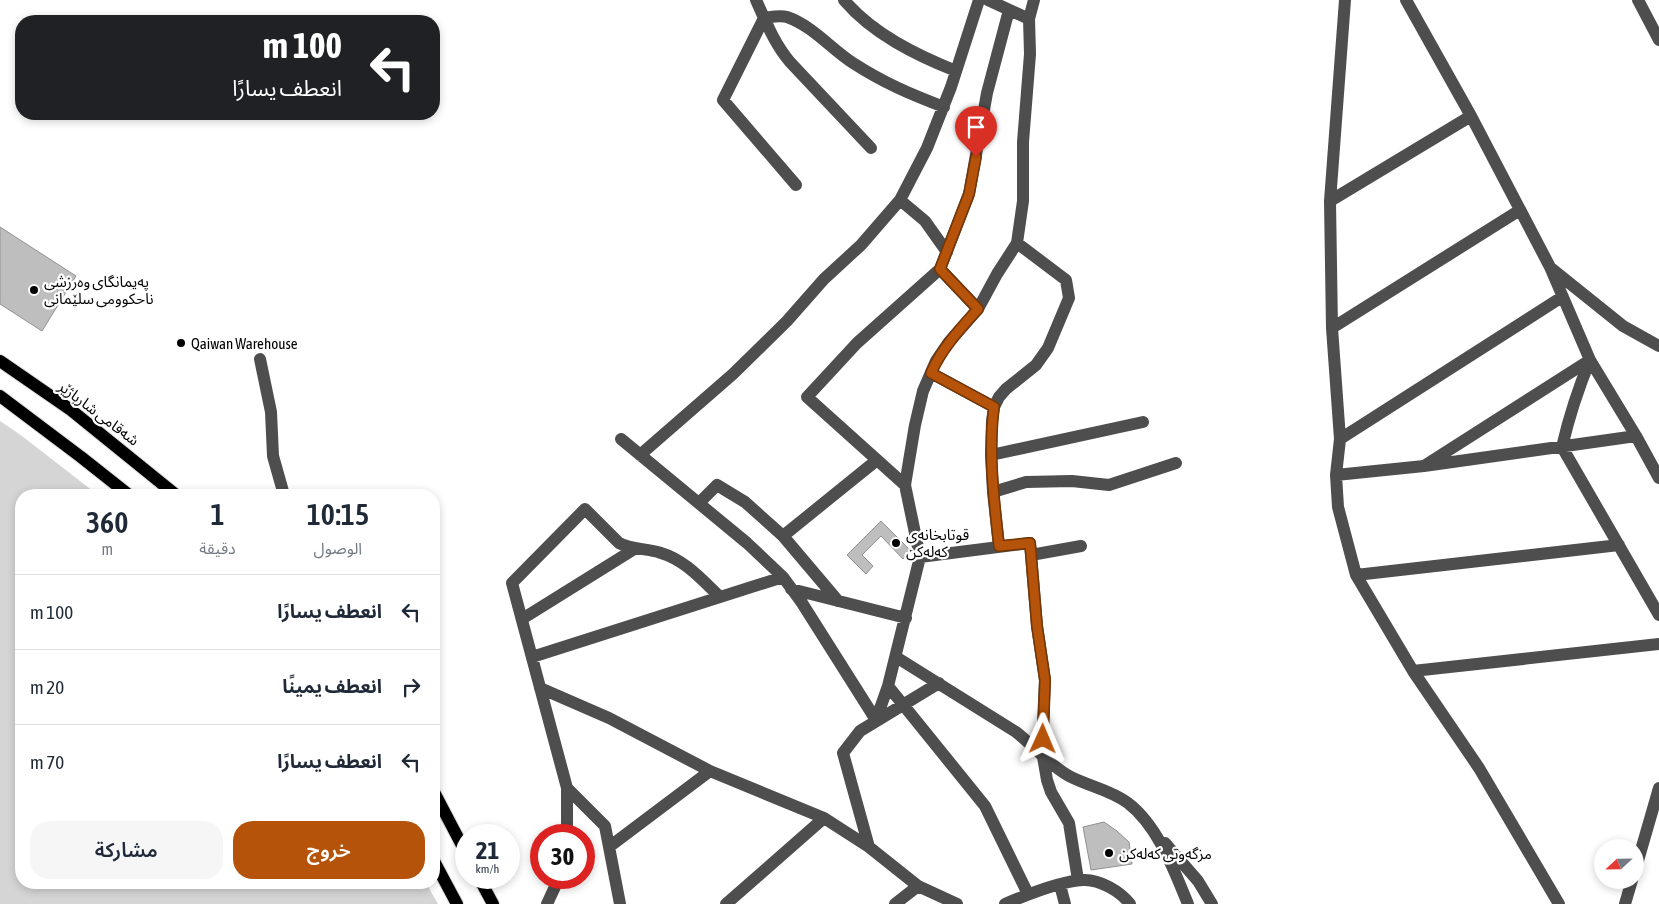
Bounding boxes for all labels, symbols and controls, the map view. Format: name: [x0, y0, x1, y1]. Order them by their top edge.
text: 100 m: [263, 25, 342, 65]
icon: left: [360, 35, 425, 100]
text: انعطف يسارًا: [232, 75, 342, 101]
pin: [955, 106, 997, 157]
icon: arrive: [962, 113, 990, 141]
place label: پەیمانگای وەرزشی ناحکوومی سلێمانی: [44, 273, 154, 308]
marker: پەیمانگای وەرزشی ناحکوومی سلێمانی: [28, 284, 40, 296]
place label: Qaiwan Warehouse: [191, 335, 298, 352]
marker: Qaiwan Warehouse: [175, 337, 187, 349]
street label: شەقامی شارباژێر: [54, 377, 143, 450]
text: 1: [210, 497, 225, 531]
text: 10:15: [307, 497, 369, 531]
text: 360: [86, 505, 128, 539]
place label: قوتابخانەی کەلەکن: [906, 526, 970, 561]
marker: قوتابخانەی کەلەکن: [890, 537, 902, 549]
text: دقيقة: [199, 539, 236, 557]
text: الوصول: [314, 539, 362, 557]
text: m: [101, 540, 113, 558]
icon: left: [397, 598, 425, 626]
text: انعطف يسارًا: [277, 600, 382, 622]
text: 100 m: [30, 601, 73, 623]
icon: right: [397, 673, 425, 701]
text: انعطف يمينًا: [282, 675, 382, 697]
text: 20 m: [30, 676, 64, 698]
position arrow: [1016, 712, 1068, 764]
icon: left: [397, 748, 425, 776]
text: انعطف يسارًا: [277, 750, 382, 772]
text: 70 m: [30, 751, 64, 773]
button: مشاركة: [30, 821, 223, 879]
button: خروج: [233, 821, 425, 879]
speed limit sign: 30: [530, 824, 595, 889]
text: 21: [476, 836, 499, 864]
north arrow: [1594, 839, 1644, 889]
map controls: [1594, 839, 1644, 889]
place label: مزگەوتی کەلەکن: [1119, 845, 1212, 863]
marker: مزگەوتی کەلەکن: [1103, 847, 1115, 859]
text: km/h: [476, 862, 499, 876]

